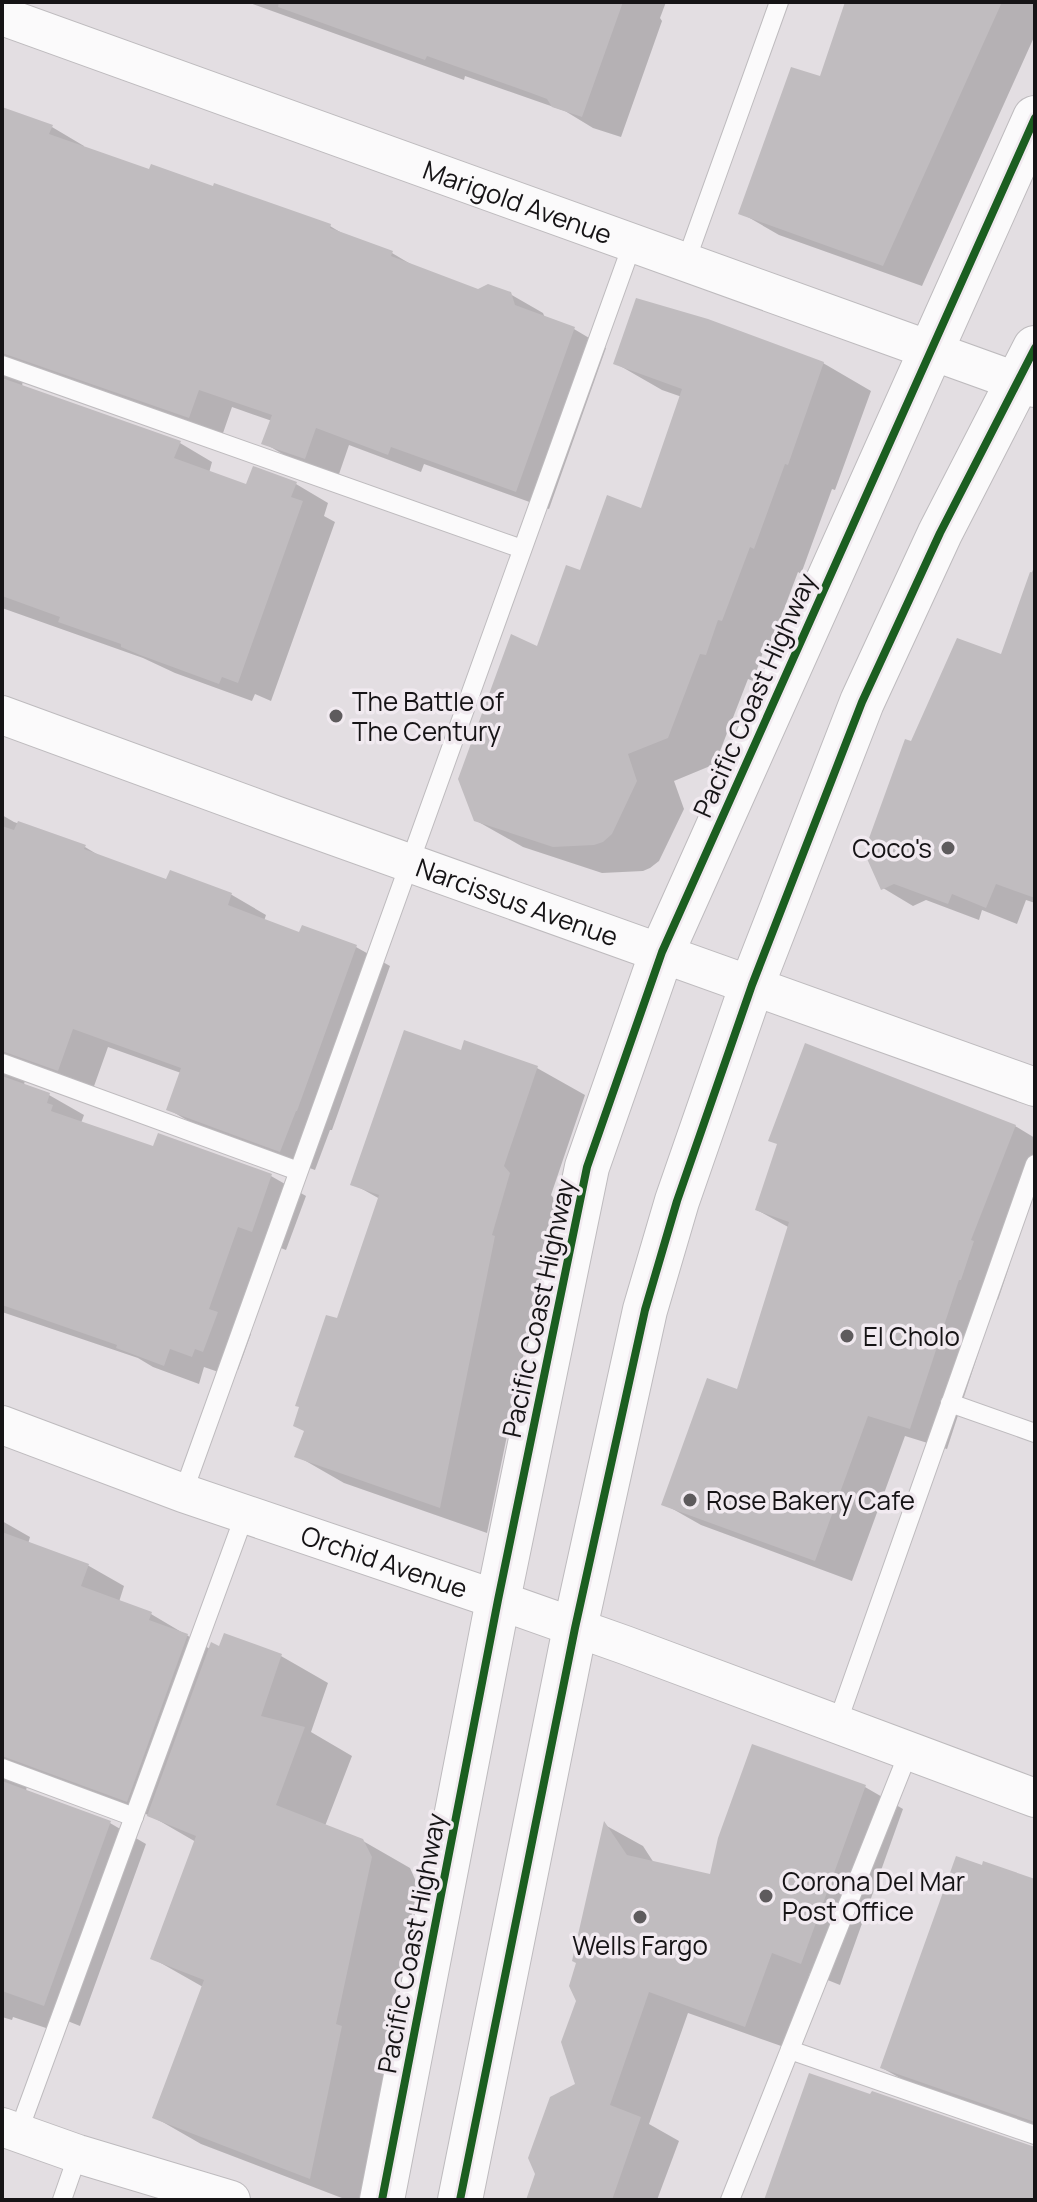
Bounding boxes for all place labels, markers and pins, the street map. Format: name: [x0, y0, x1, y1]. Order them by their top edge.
place label: The Battle of The Century: [352, 683, 504, 749]
marker: The Battle of The Century: [327, 707, 345, 725]
place label: Coco's: [852, 830, 932, 866]
marker: Coco's: [939, 839, 957, 857]
place label: El Cholo: [863, 1318, 960, 1354]
marker: El Cholo: [838, 1327, 856, 1345]
place label: Rose Bakery Cafe: [706, 1482, 915, 1518]
marker: Rose Bakery Cafe: [681, 1491, 699, 1509]
place label: Corona Del Mar Post Office: [782, 1863, 965, 1929]
marker: Corona Del Mar Post Office: [757, 1887, 775, 1905]
marker: Wells Fargo: [631, 1908, 649, 1926]
place label: Wells Fargo: [572, 1927, 708, 1963]

